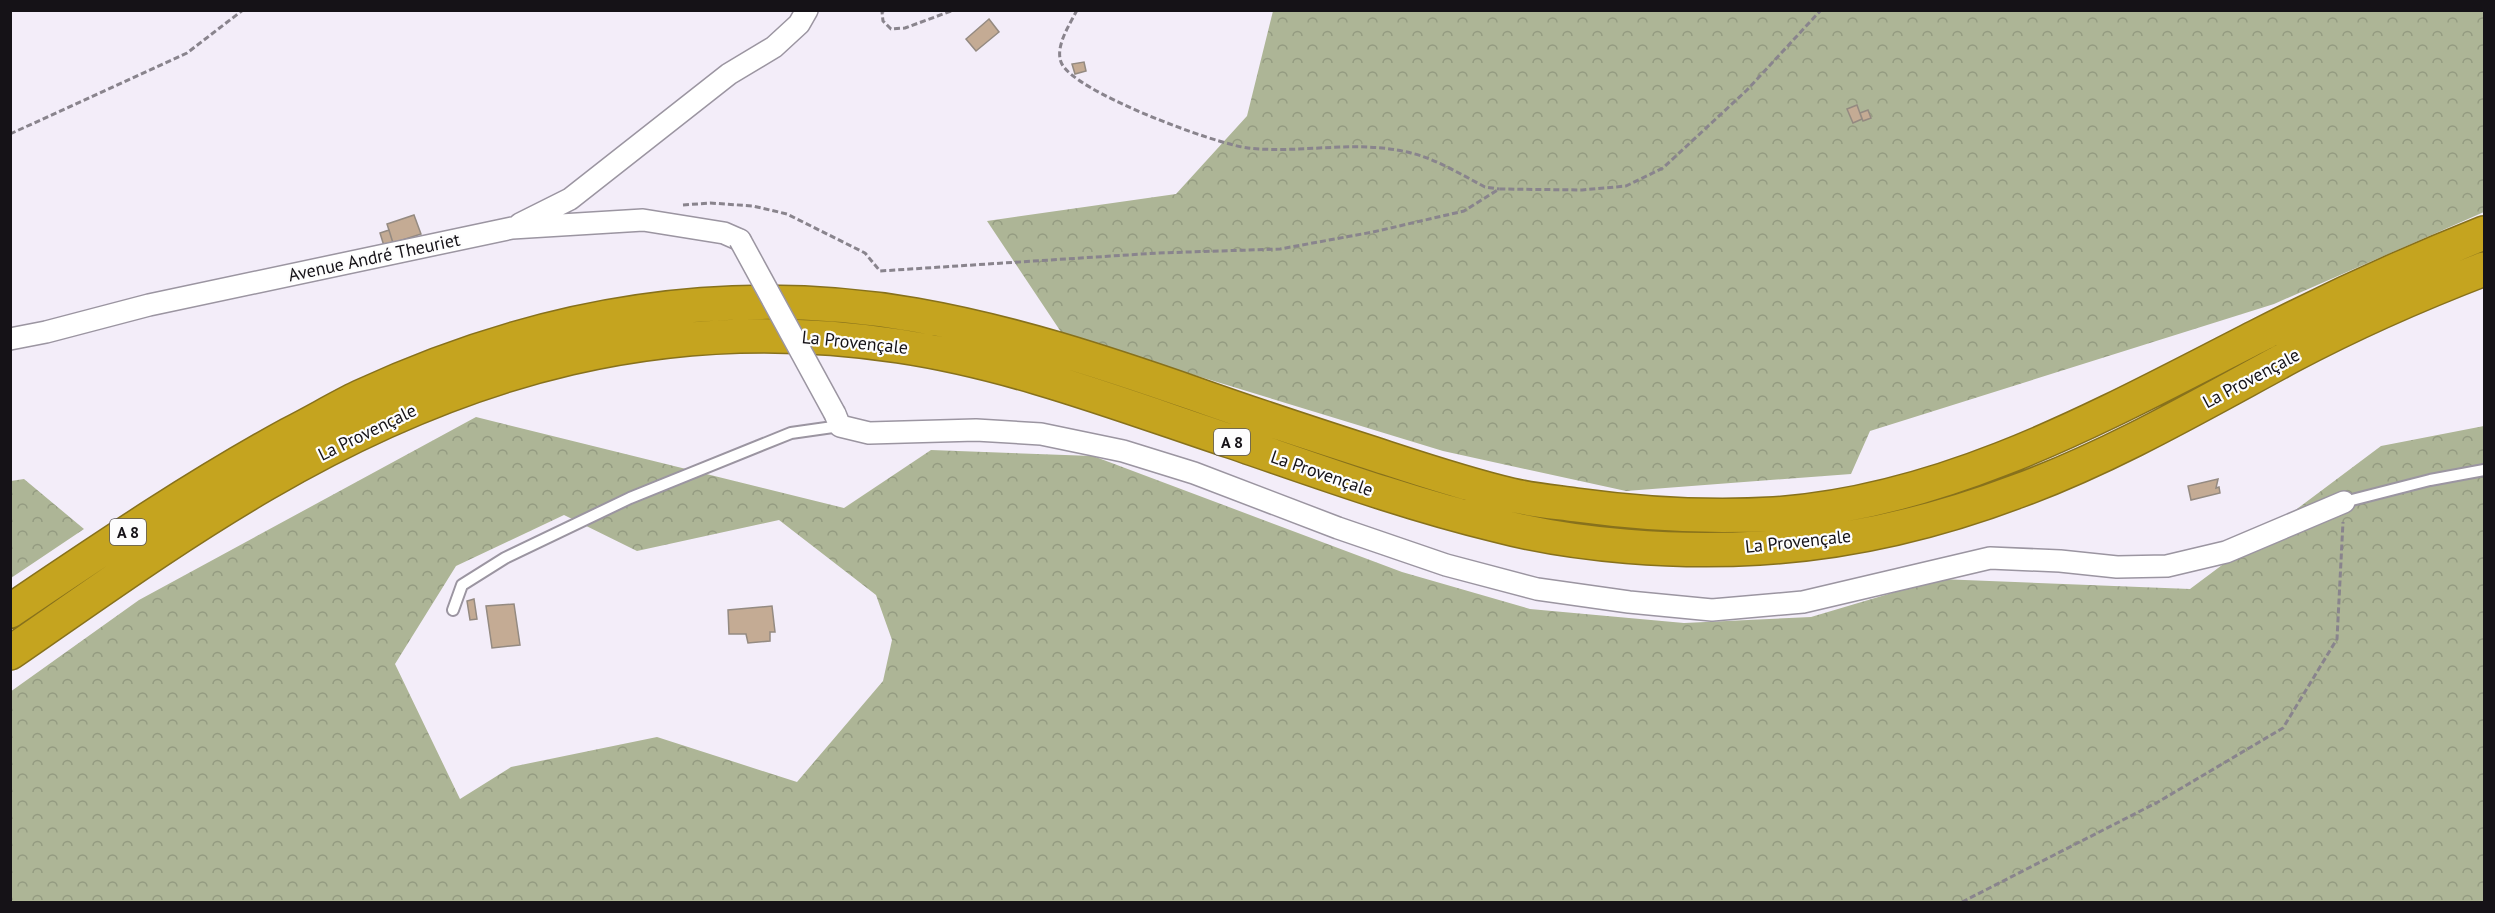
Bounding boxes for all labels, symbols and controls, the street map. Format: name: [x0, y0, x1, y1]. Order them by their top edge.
street label: Avenue André Theuriet: [286, 228, 462, 286]
street label: La Provençale: [801, 325, 909, 359]
street label: La Provençale: [2199, 343, 2303, 413]
street label: La Provençale: [314, 398, 420, 466]
road number: A 8: [1214, 429, 1250, 455]
street label: La Provençale: [1268, 445, 1376, 501]
road number: A 8: [110, 519, 146, 545]
street label: La Provençale: [1744, 524, 1852, 558]

